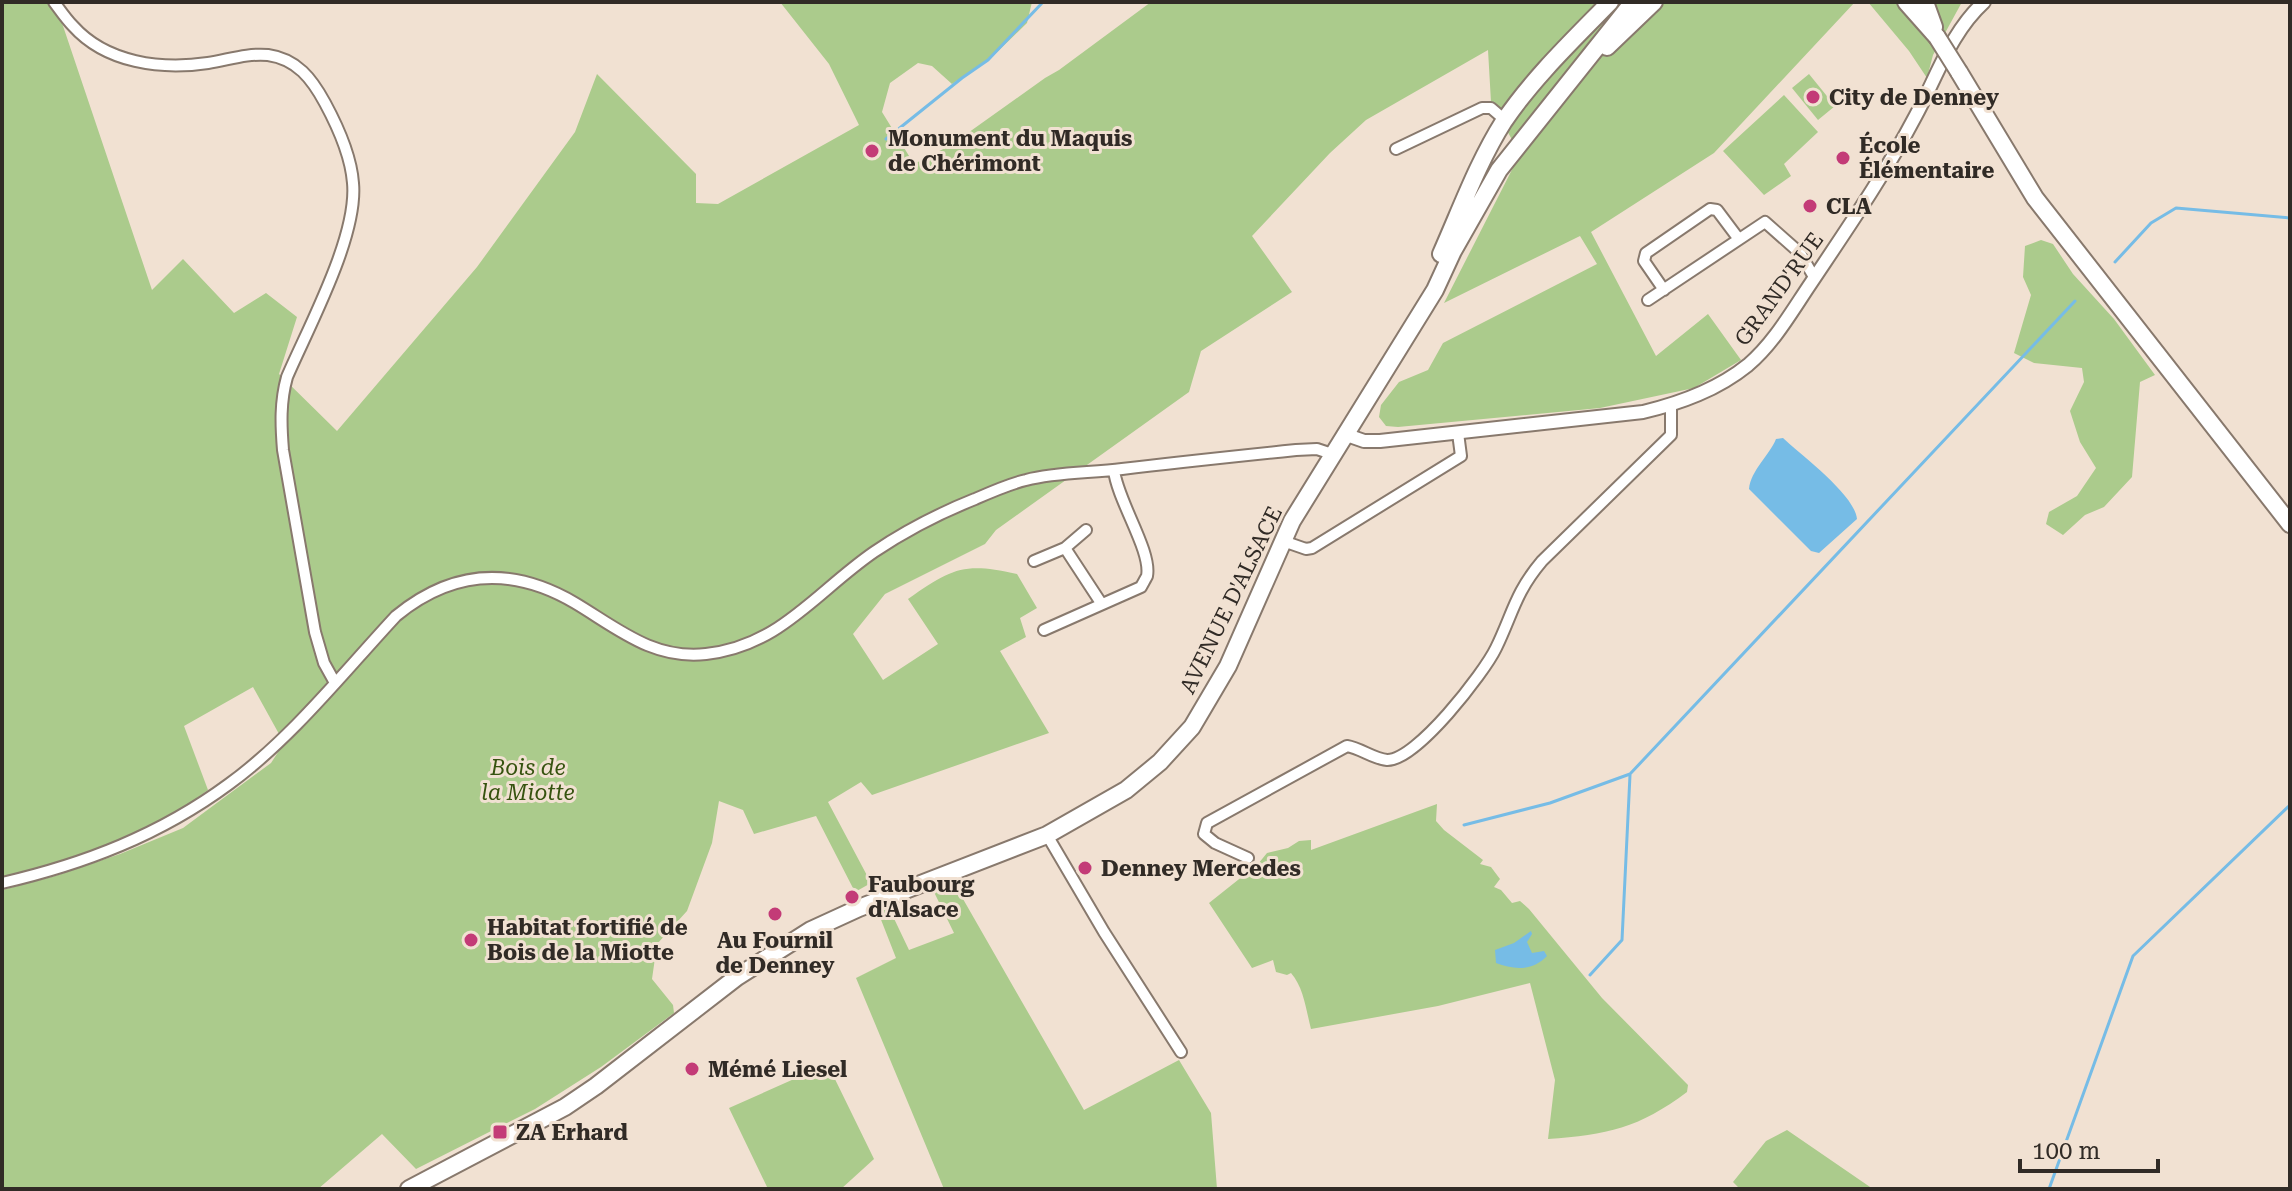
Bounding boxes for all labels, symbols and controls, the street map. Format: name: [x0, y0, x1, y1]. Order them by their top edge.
place label: City de Denney: [1829, 85, 2000, 110]
marker: City de Denney: [1804, 88, 1822, 106]
place label: Monument du Maquis de Chérimont: [888, 126, 1132, 176]
place label: École Élémentaire: [1859, 131, 1994, 183]
marker: Monument du Maquis de Chérimont: [863, 142, 881, 160]
marker: École Élémentaire: [1834, 149, 1852, 167]
place label: CLA: [1826, 194, 1872, 219]
marker: CLA: [1801, 197, 1819, 215]
street label: GRAND'RUE: [1730, 228, 1828, 350]
street label: AVENUE D'ALSACE: [1175, 502, 1287, 698]
park label: Bois de la Miotte: [481, 755, 575, 805]
place label: Denney Mercedes: [1101, 856, 1301, 881]
marker: Denney Mercedes: [1076, 859, 1094, 877]
place label: Faubourg d'Alsace: [868, 872, 975, 922]
marker: Faubourg d'Alsace: [843, 888, 861, 906]
marker: Au Fournil de Denney: [766, 905, 784, 923]
place label: Habitat fortifié de Bois de la Miotte: [487, 915, 688, 965]
place label: Au Fournil de Denney: [715, 928, 835, 978]
marker: Habitat fortifié de Bois de la Miotte: [462, 931, 480, 949]
place label: Mémé Liesel: [708, 1057, 847, 1082]
marker: Mémé Liesel: [683, 1060, 701, 1078]
place label: ZA Erhard: [516, 1120, 628, 1145]
marker: ZA Erhard: [491, 1123, 509, 1141]
scale bar: [2020, 1123, 2158, 1173]
text: 100 m: [2032, 1137, 2100, 1165]

